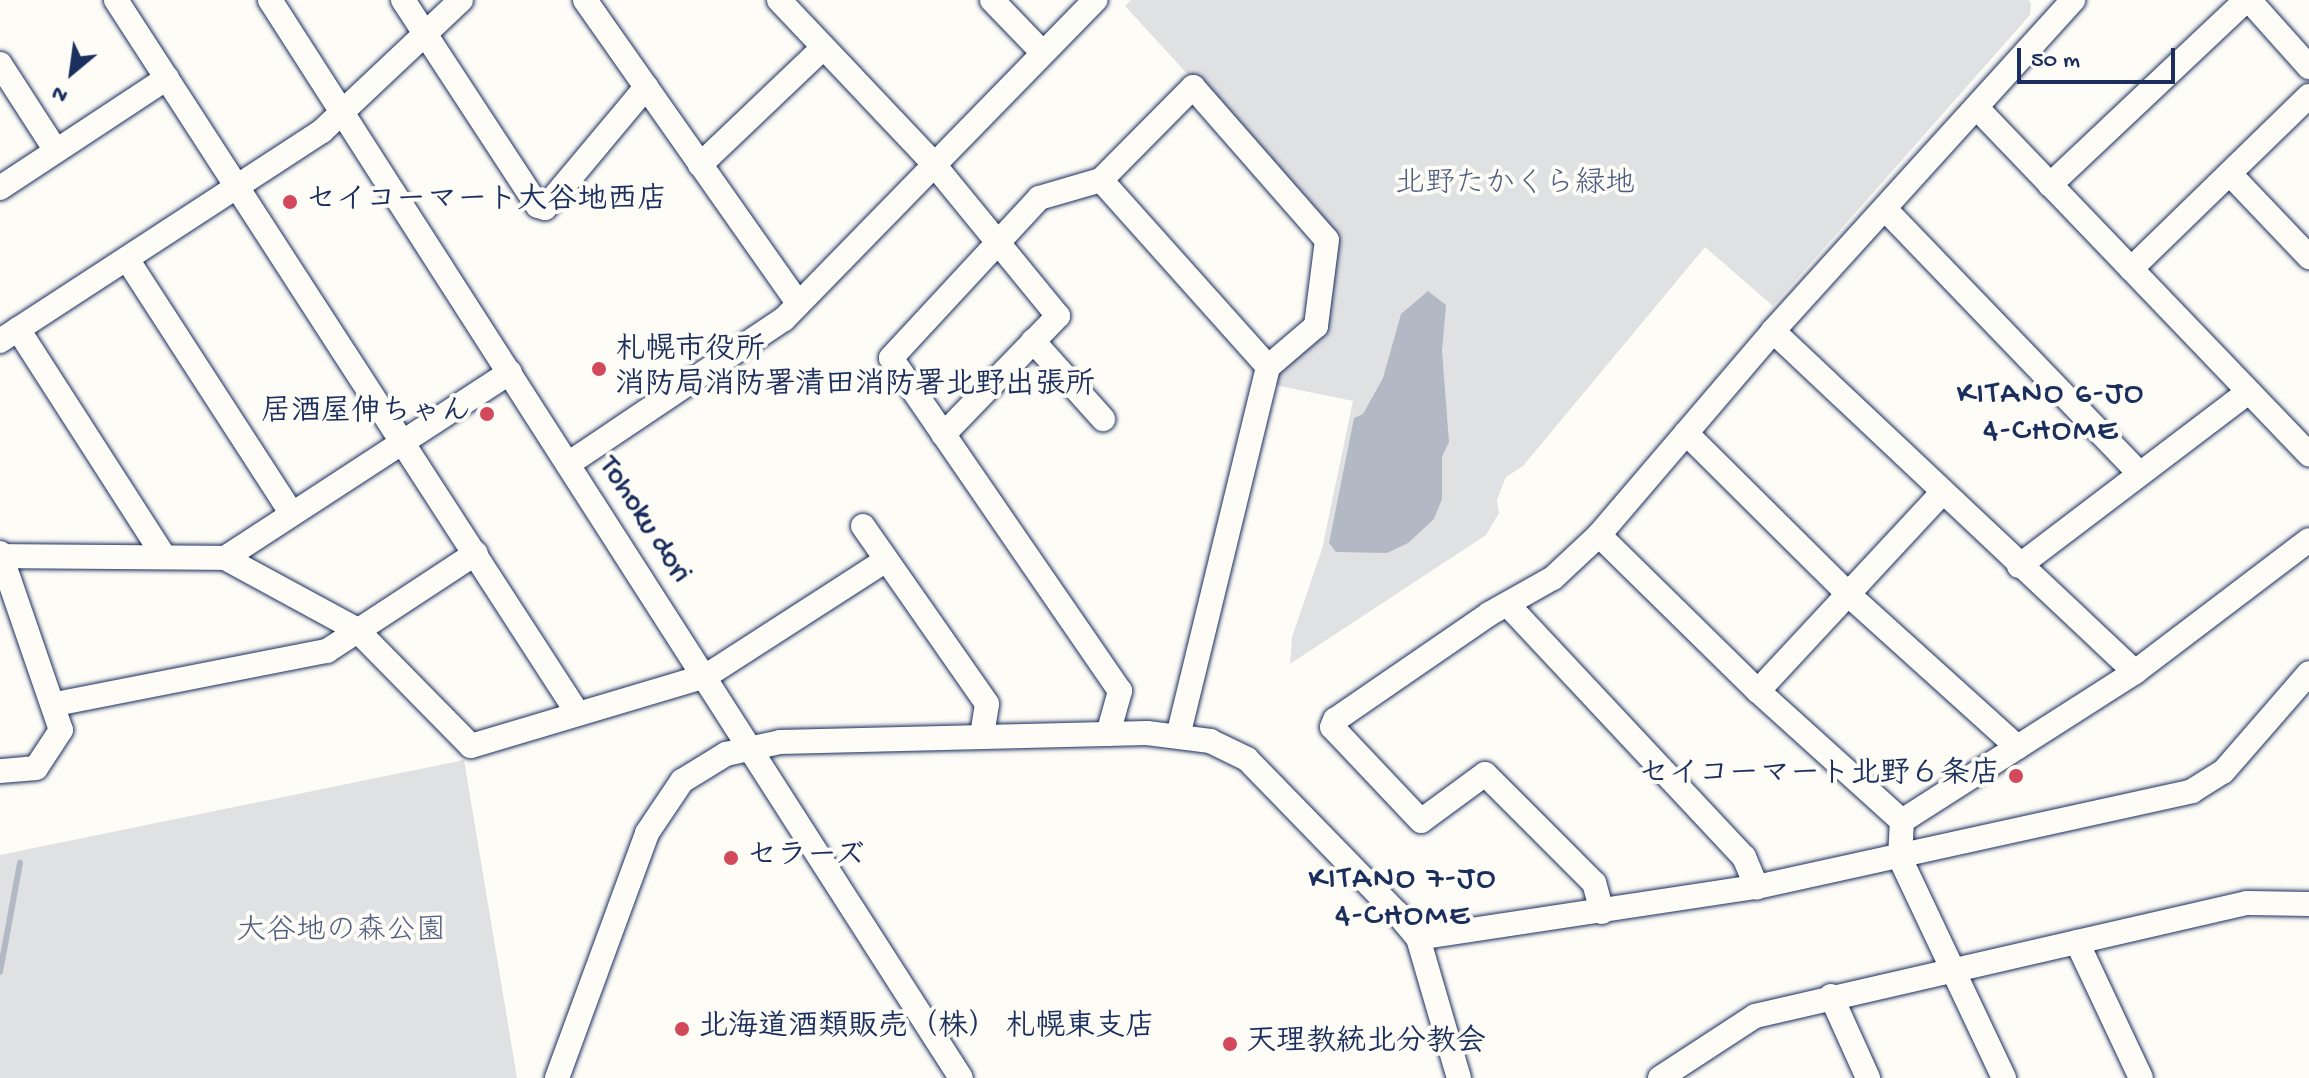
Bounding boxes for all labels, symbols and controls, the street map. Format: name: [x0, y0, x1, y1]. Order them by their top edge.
north arrow: [32, 32, 112, 112]
scale bar: [2021, 32, 2179, 82]
text: 50 m: [2031, 47, 2080, 76]
text: N: [48, 78, 73, 108]
park label: 北野たかくら緑地: [1395, 168, 1635, 204]
place label: セイコーマート大谷地西店: [306, 184, 666, 220]
marker: セイコーマート大谷地西店: [281, 193, 299, 211]
place label: 札幌市役所 消防局消防署清田消防署北野出張所: [615, 334, 1095, 404]
marker: 札幌市役所 消防局消防署清田消防署北野出張所: [590, 360, 608, 378]
district label: KITANO 6-JO 4-CHOME: [1957, 377, 2145, 452]
place label: 居酒屋伸ちゃん: [261, 396, 471, 432]
marker: 居酒屋伸ちゃん: [478, 405, 496, 423]
street label: Tohoku dori: [589, 451, 697, 591]
place label: セイコーマート北野６条店: [1640, 758, 2000, 794]
marker: セイコーマート北野６条店: [2007, 767, 2025, 785]
place label: セラーズ: [747, 840, 867, 876]
marker: セラーズ: [722, 849, 740, 867]
district label: KITANO 7-JO 4-CHOME: [1308, 862, 1498, 937]
park label: 大谷地の森公園: [236, 915, 446, 951]
place label: 北海道酒類販売（株） 札幌東支店: [698, 1011, 1155, 1047]
marker: 北海道酒類販売（株） 札幌東支店: [673, 1020, 691, 1038]
place label: 天理教統北分教会: [1246, 1026, 1486, 1062]
marker: 天理教統北分教会: [1221, 1035, 1239, 1053]

